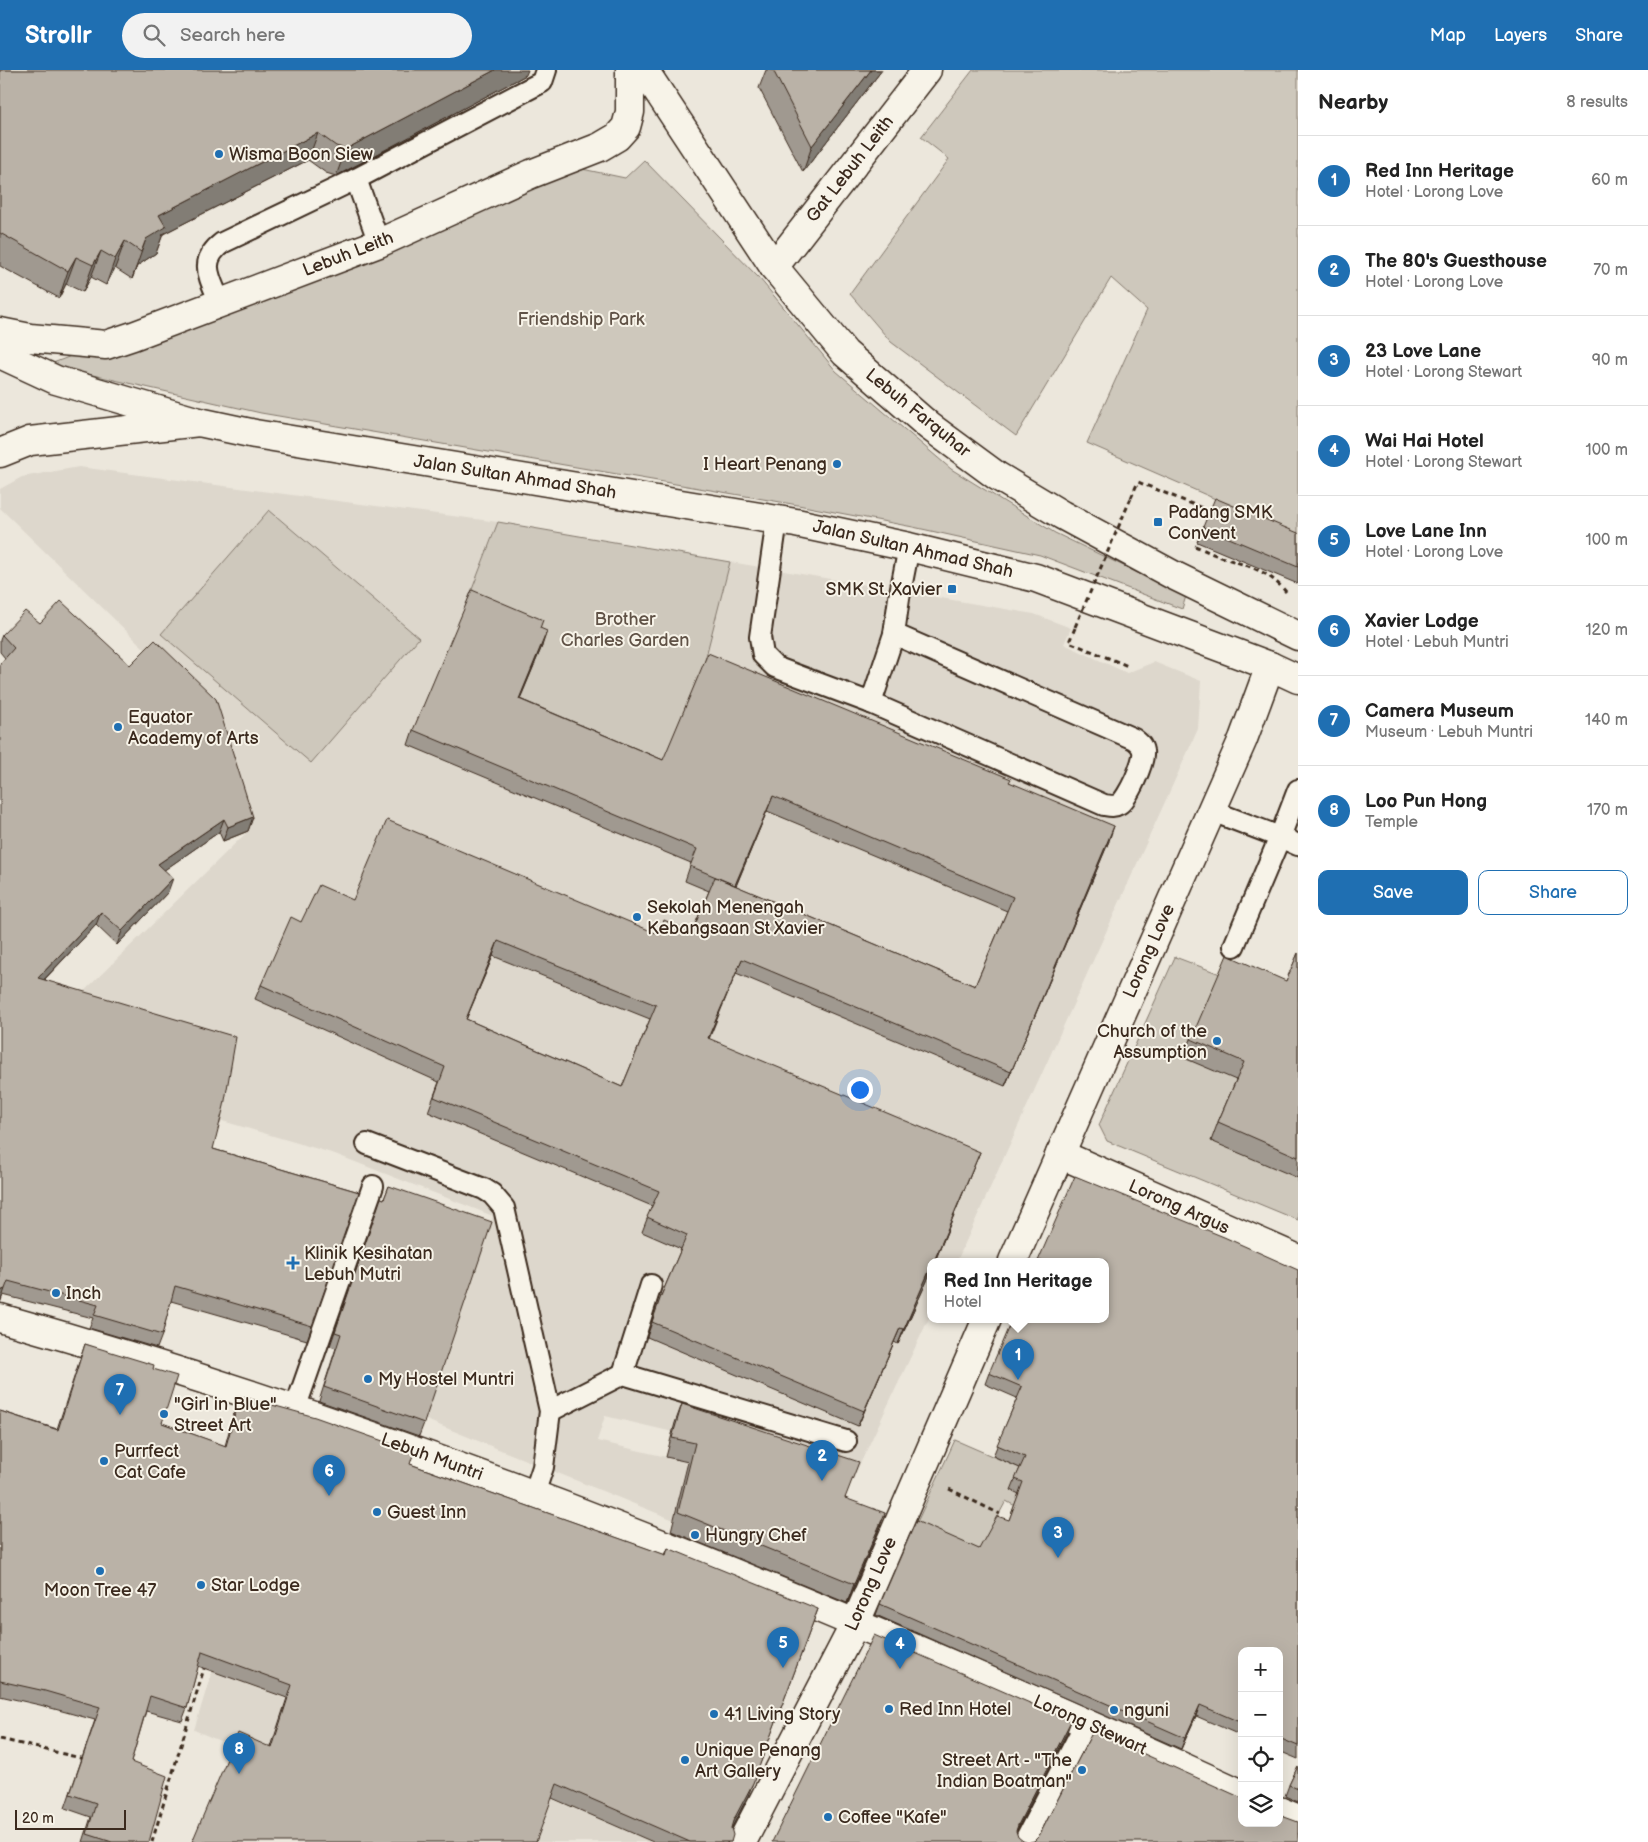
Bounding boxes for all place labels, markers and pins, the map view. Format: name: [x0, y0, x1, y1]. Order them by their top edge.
place label: Wisma Boon Siew: [229, 144, 373, 165]
marker: Wisma Boon Siew: [213, 148, 225, 160]
place label: I Heart Penang: [703, 454, 827, 475]
marker: I Heart Penang: [831, 458, 843, 470]
place label: Padang SMK Convent: [1168, 502, 1273, 544]
marker: Padang SMK Convent: [1152, 516, 1164, 528]
place label: SMK St. Xavier: [826, 579, 942, 600]
marker: SMK St. Xavier: [946, 583, 958, 595]
place label: Equator Academy of Arts: [128, 707, 259, 749]
marker: Equator Academy of Arts: [112, 721, 124, 733]
place label: Sekolah Menengah Kebangsaan St Xavier: [647, 897, 825, 939]
marker: Sekolah Menengah Kebangsaan St Xavier: [631, 911, 643, 923]
place label: Church of the Assumption: [1097, 1021, 1207, 1063]
marker: Church of the Assumption: [1211, 1035, 1223, 1047]
place label: Klinik Kesihatan Lebuh Mutri: [304, 1243, 433, 1285]
marker: Klinik Kesihatan Lebuh Mutri: [286, 1256, 300, 1270]
place label: Inch: [66, 1283, 101, 1304]
marker: Inch: [50, 1287, 62, 1299]
pin: 1: [1002, 1339, 1034, 1380]
place label: My Hostel Muntri: [378, 1369, 514, 1390]
marker: My Hostel Muntri: [362, 1373, 374, 1385]
pin: 7: [104, 1374, 136, 1415]
place label: "Girl in Blue" Street Art: [174, 1394, 277, 1436]
marker: "Girl in Blue" Street Art: [158, 1408, 170, 1420]
pin: 2: [806, 1440, 838, 1481]
place label: Purrfect Cat Cafe: [114, 1441, 186, 1483]
marker: Purrfect Cat Cafe: [98, 1455, 110, 1467]
pin: 6: [313, 1455, 345, 1496]
place label: Guest Inn: [387, 1502, 466, 1523]
marker: Guest Inn: [371, 1506, 383, 1518]
pin: 3: [1042, 1517, 1074, 1558]
place label: Hungry Chef: [705, 1525, 807, 1546]
marker: Hungry Chef: [689, 1529, 701, 1541]
marker: Moon Tree 47: [94, 1565, 106, 1577]
place label: Star Lodge: [211, 1575, 300, 1596]
marker: Star Lodge: [195, 1579, 207, 1591]
place label: Moon Tree 47: [44, 1580, 156, 1601]
pin: 5: [767, 1627, 799, 1668]
pin: 4: [884, 1628, 916, 1669]
place label: Red Inn Hotel: [899, 1699, 1011, 1720]
place label: nguni: [1124, 1700, 1169, 1721]
marker: Red Inn Hotel: [883, 1703, 895, 1715]
place label: 41 Living Story: [724, 1704, 841, 1725]
marker: nguni: [1108, 1704, 1120, 1716]
marker: 41 Living Story: [708, 1708, 720, 1720]
pin: 8: [223, 1733, 255, 1774]
place label: Unique Penang Art Gallery: [695, 1740, 821, 1782]
place label: Street Art - "The Indian Boatman": [937, 1750, 1072, 1792]
marker: Unique Penang Art Gallery: [679, 1754, 691, 1766]
marker: Street Art - "The Indian Boatman": [1076, 1764, 1088, 1776]
place label: Coffee "Kafe": [838, 1807, 947, 1828]
marker: Coffee "Kafe": [822, 1811, 834, 1823]

